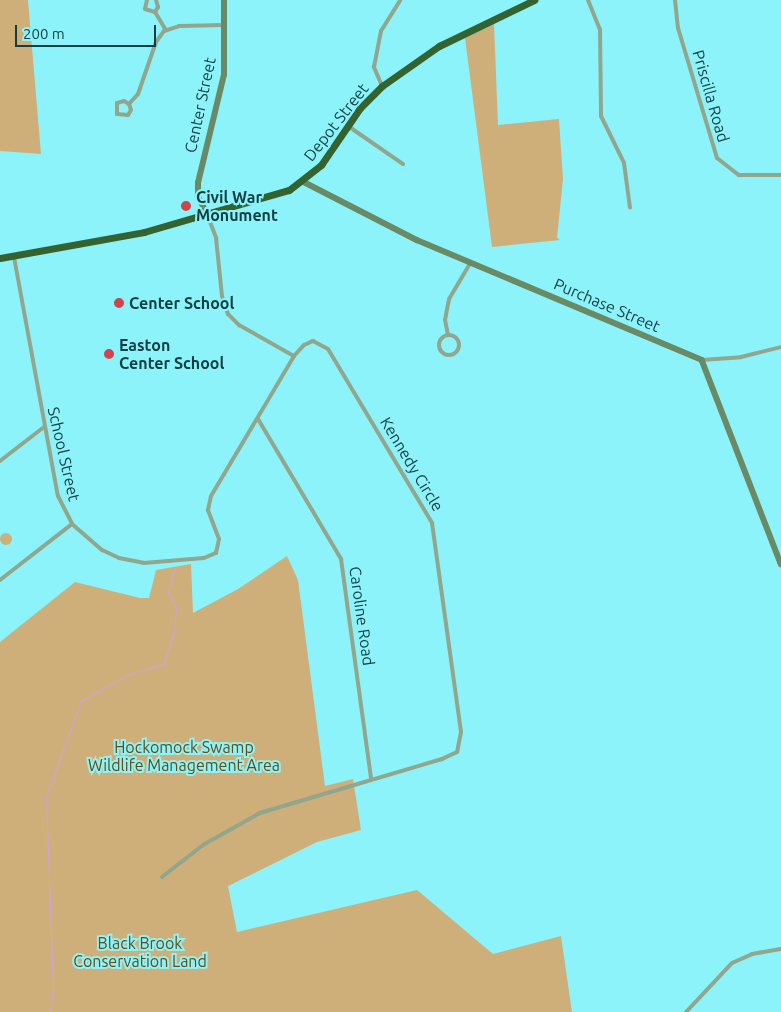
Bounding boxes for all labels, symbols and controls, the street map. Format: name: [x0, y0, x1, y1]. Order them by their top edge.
scale bar: [18, 15, 159, 47]
text: 200 m: [23, 25, 65, 42]
street label: Priscilla Road: [689, 48, 733, 144]
street label: Center Street: [181, 55, 219, 155]
street label: Depot Street: [300, 79, 372, 165]
place label: Civil War Monument: [196, 187, 278, 225]
marker: Civil War Monument: [180, 200, 192, 212]
street label: Purchase Street: [551, 274, 663, 336]
place label: Center School: [129, 293, 234, 313]
marker: Center School: [113, 297, 125, 309]
place label: Easton Center School: [119, 335, 224, 373]
marker: Easton Center School: [103, 348, 115, 360]
street label: School Street: [44, 405, 84, 503]
street label: Kennedy Circle: [376, 413, 448, 515]
street label: Caroline Road: [346, 565, 378, 667]
park label: Hockomock Swamp Wildlife Management Area: [88, 737, 280, 775]
park label: Black Brook Conservation Land: [73, 933, 207, 971]

